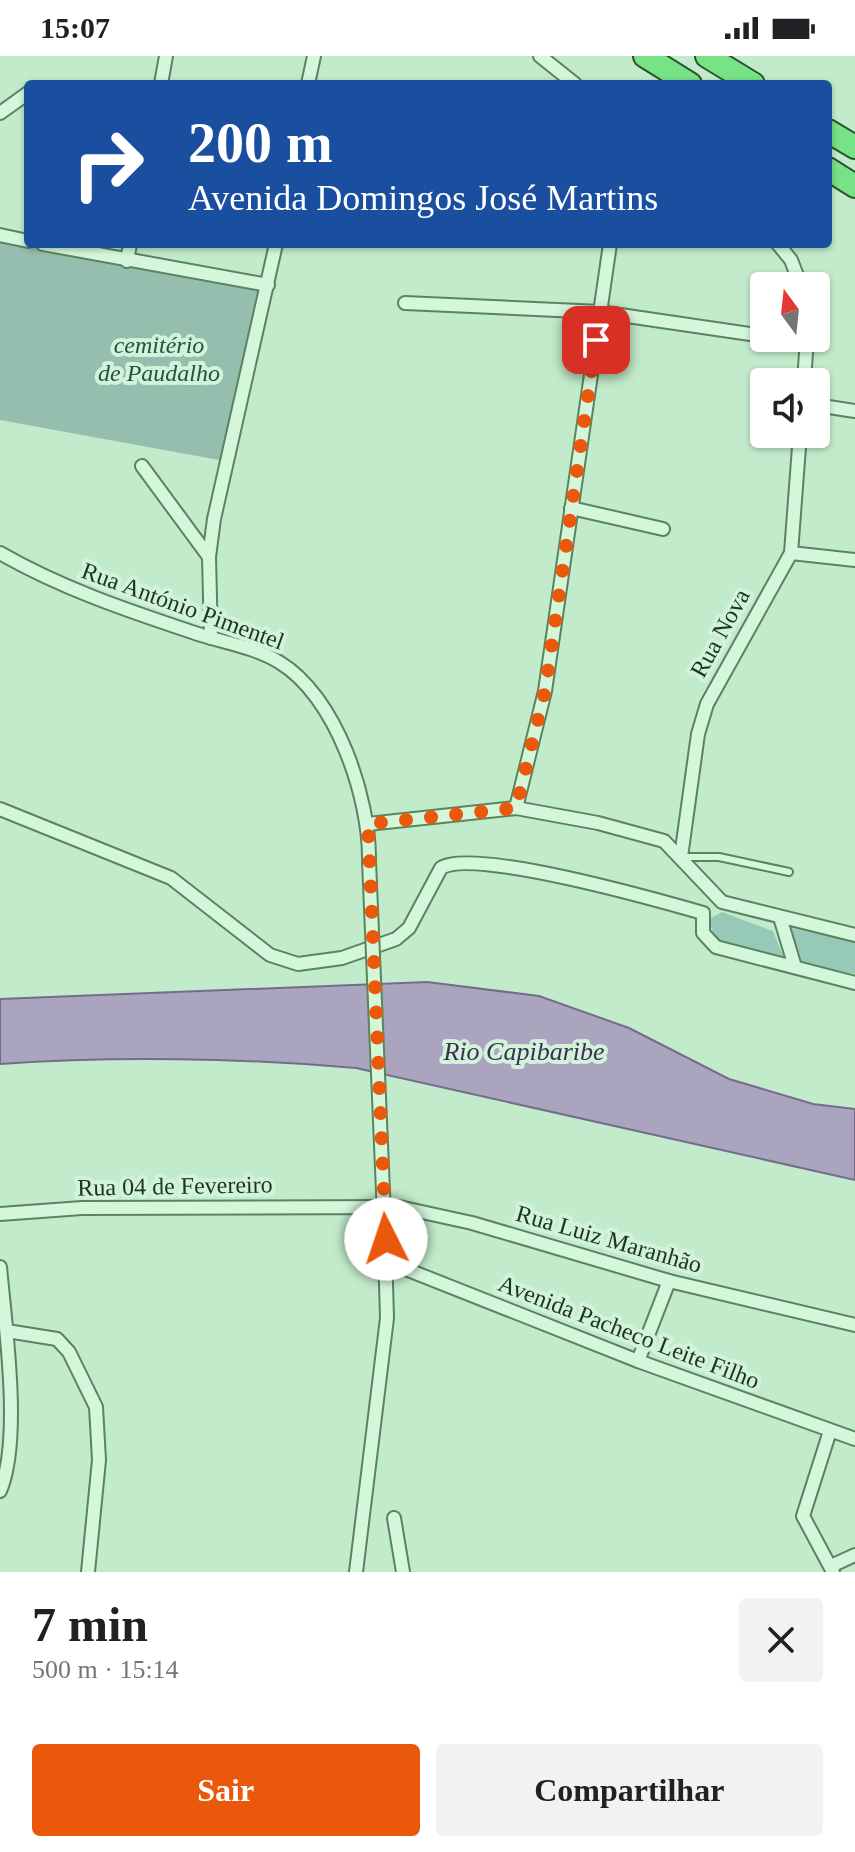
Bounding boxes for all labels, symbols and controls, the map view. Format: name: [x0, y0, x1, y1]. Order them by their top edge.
text: 15:07: [40, 11, 110, 44]
icon: right: [56, 112, 160, 216]
text: 200 m: [188, 112, 333, 174]
text: Avenida Domingos José Martins: [188, 178, 658, 218]
north arrow: [750, 272, 830, 352]
map controls: [750, 272, 830, 448]
pin: [562, 306, 630, 374]
icon: arrive: [574, 318, 618, 362]
park label: cemitério de Paudalho: [98, 332, 220, 386]
button: sound: [750, 368, 830, 448]
street label: Rua António Pimentel: [78, 557, 288, 655]
street label: Rua Nova: [685, 584, 755, 682]
water label: Rio Capibaribe: [442, 1037, 605, 1066]
street label: Rua 04 de Fevereiro: [77, 1171, 273, 1201]
position arrow: [344, 1197, 428, 1281]
street label: Rua Luiz Maranhão: [513, 1200, 705, 1278]
street label: Avenida Pacheco Leite Filho: [495, 1270, 763, 1394]
text: 7 min: [32, 1598, 148, 1651]
button: close: [739, 1598, 823, 1682]
text: 500 m · 15:14: [32, 1655, 179, 1684]
button: Sair: [32, 1744, 420, 1836]
button: Compartilhar: [436, 1744, 823, 1836]

